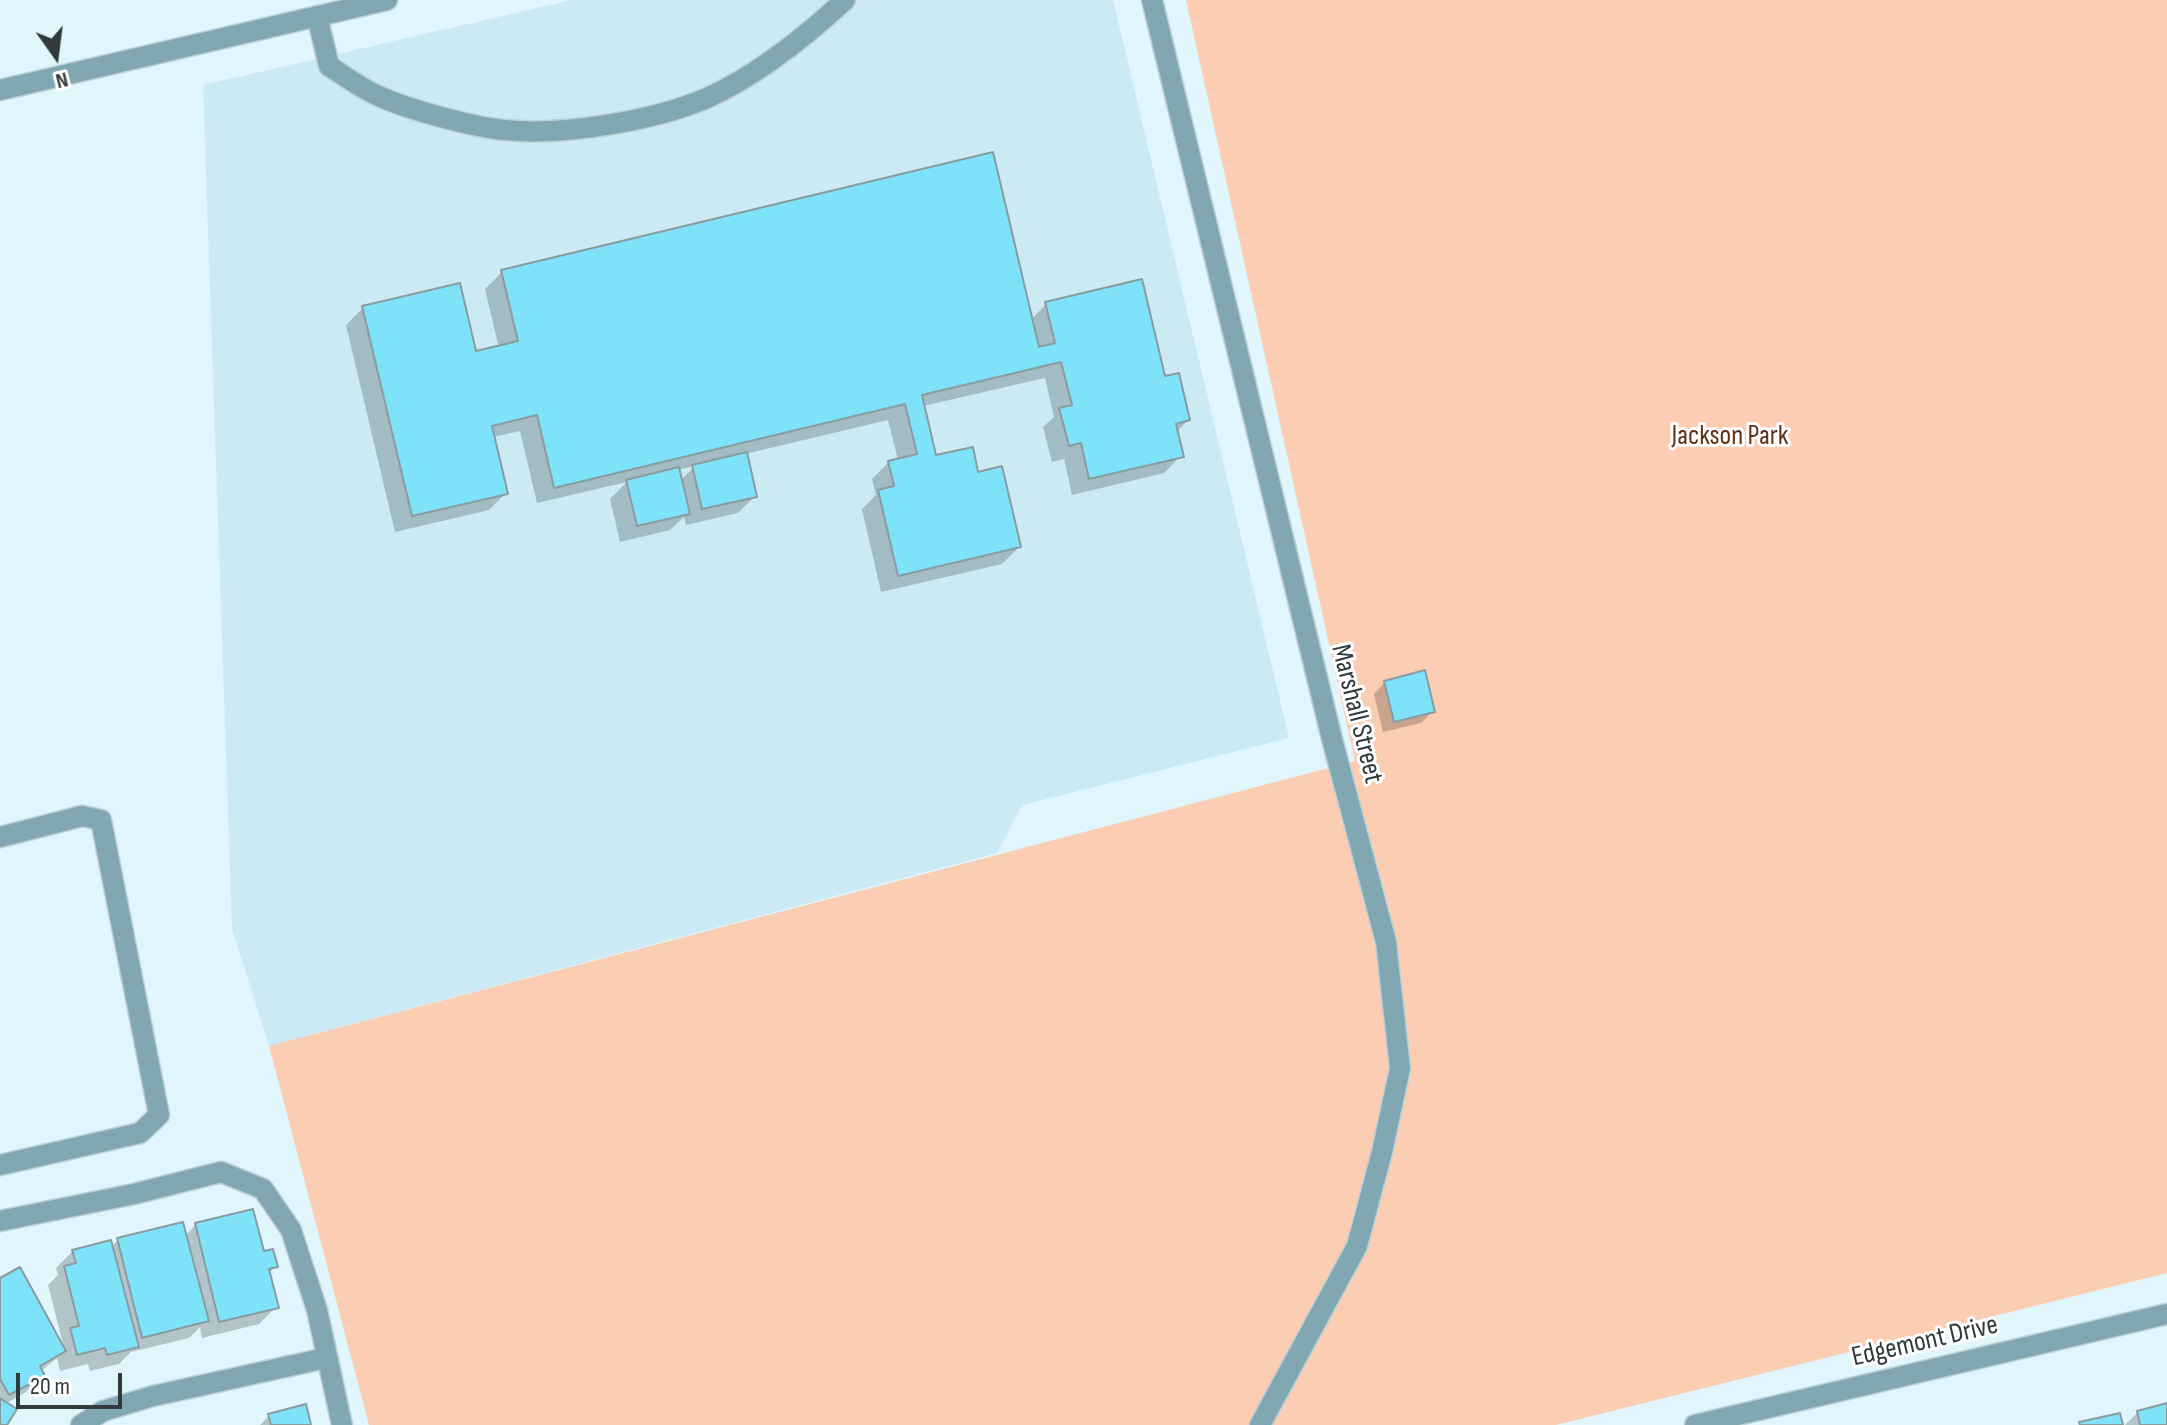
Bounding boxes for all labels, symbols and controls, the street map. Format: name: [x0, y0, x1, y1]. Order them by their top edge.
north arrow: [16, 16, 96, 96]
text: N: [53, 65, 71, 94]
park label: Jackson Park: [1671, 420, 1789, 454]
street label: Marshall Street: [1323, 641, 1389, 787]
street label: Edgemont Drive: [1849, 1309, 2001, 1375]
scale bar: [20, 1357, 126, 1407]
text: 20 m: [30, 1372, 70, 1401]

